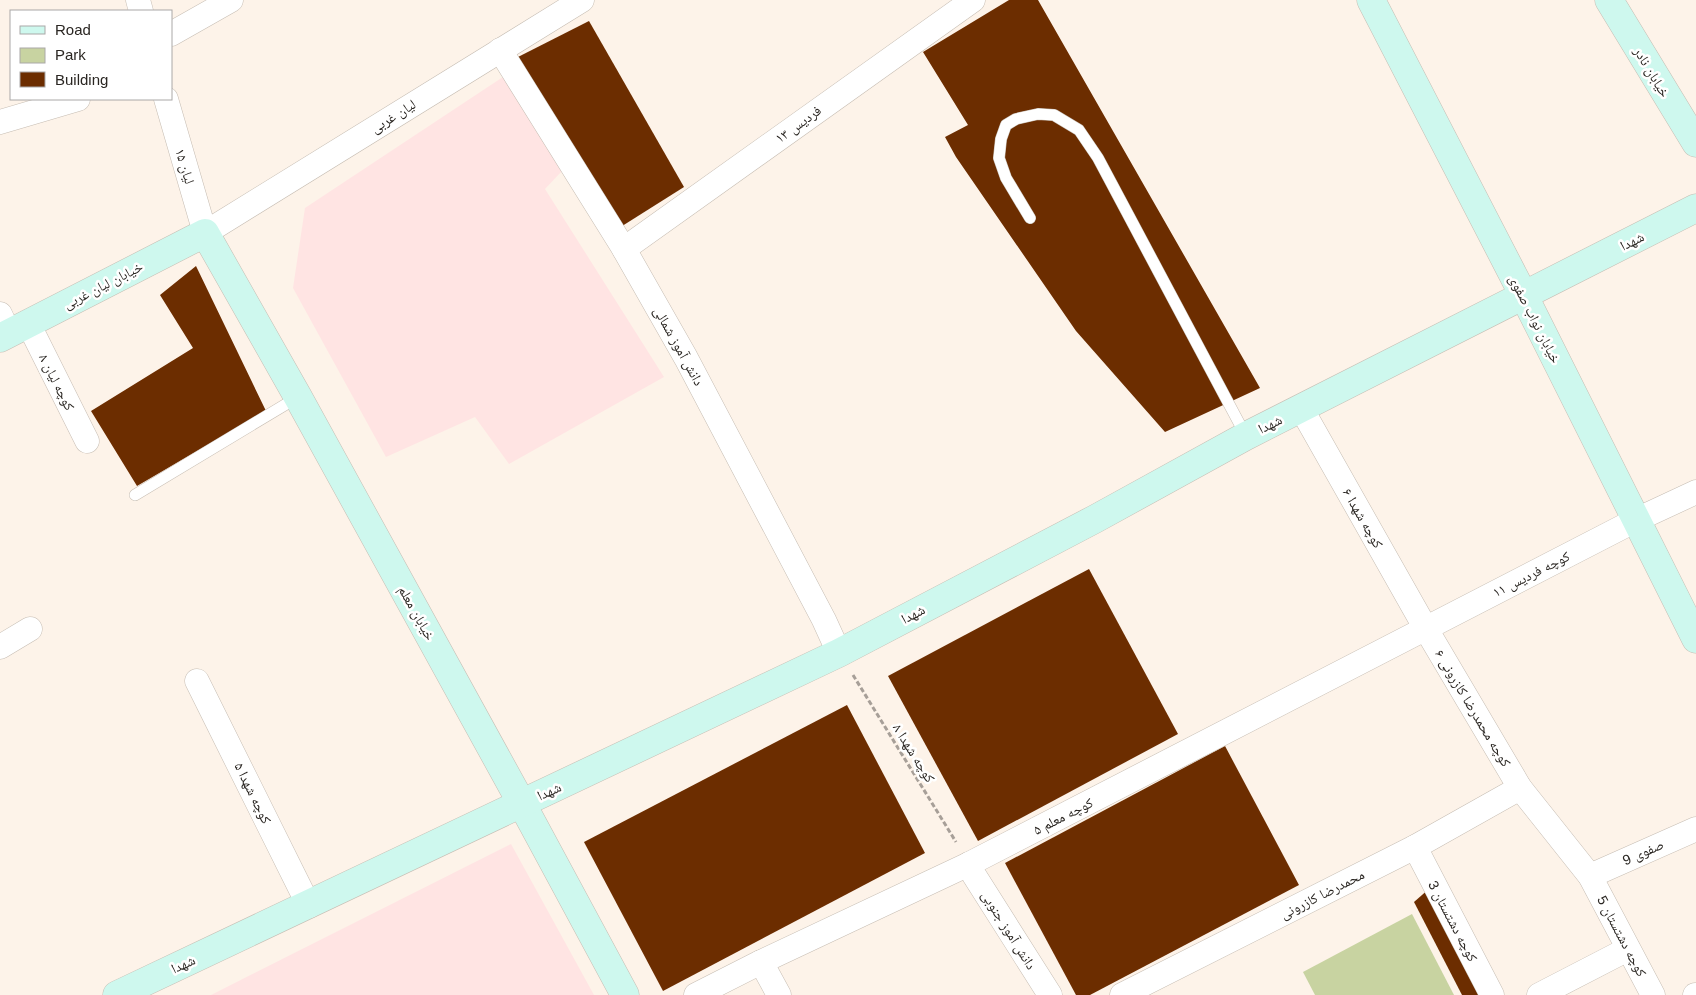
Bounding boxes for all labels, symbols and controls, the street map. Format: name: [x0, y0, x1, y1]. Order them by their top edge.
legend: [10, 10, 172, 100]
text: Road: [55, 21, 91, 38]
street label: خیابان نادر: [1629, 43, 1673, 101]
text: Park: [55, 46, 86, 63]
text: Building: [55, 71, 108, 88]
street label: لیان غربی: [368, 96, 419, 137]
street label: فردیس ۱۳: [772, 102, 825, 147]
street label: لیان ۱۵: [171, 146, 198, 186]
street label: شهدا: [1617, 228, 1647, 254]
street label: خیابان لیان غربی: [61, 258, 146, 313]
street label: خیابان نواب صفوی: [1505, 272, 1564, 366]
street label: دانش آموز شمالی: [650, 304, 707, 389]
street label: کوچه لیان ۸: [35, 351, 78, 414]
street label: شهدا: [1255, 411, 1285, 437]
street label: کوچه شهدا ۶: [1339, 485, 1387, 551]
street label: کوچه فردیس ۱۱: [1490, 548, 1573, 601]
street label: خیابان معلم: [394, 583, 439, 644]
street label: شهدا: [898, 601, 928, 627]
street label: کوچه محمدرضا کازرونی ۶: [1431, 647, 1514, 770]
street label: کوچه شهدا ۸: [889, 721, 938, 786]
street label: کوچه شهدا ۵: [230, 760, 275, 827]
street label: شهدا: [535, 779, 563, 803]
street label: کوچه معلم ۵: [1031, 794, 1097, 840]
street label: صفوی 9: [1620, 836, 1666, 869]
street label: محمدرضا کازرونی: [1277, 866, 1367, 923]
street label: کوچه دشتستان 3: [1424, 878, 1481, 965]
street label: دانش آموز جنوبی: [978, 888, 1040, 973]
street label: کوچه دشتستان 5: [1593, 893, 1650, 980]
street label: شهدا: [169, 952, 197, 976]

